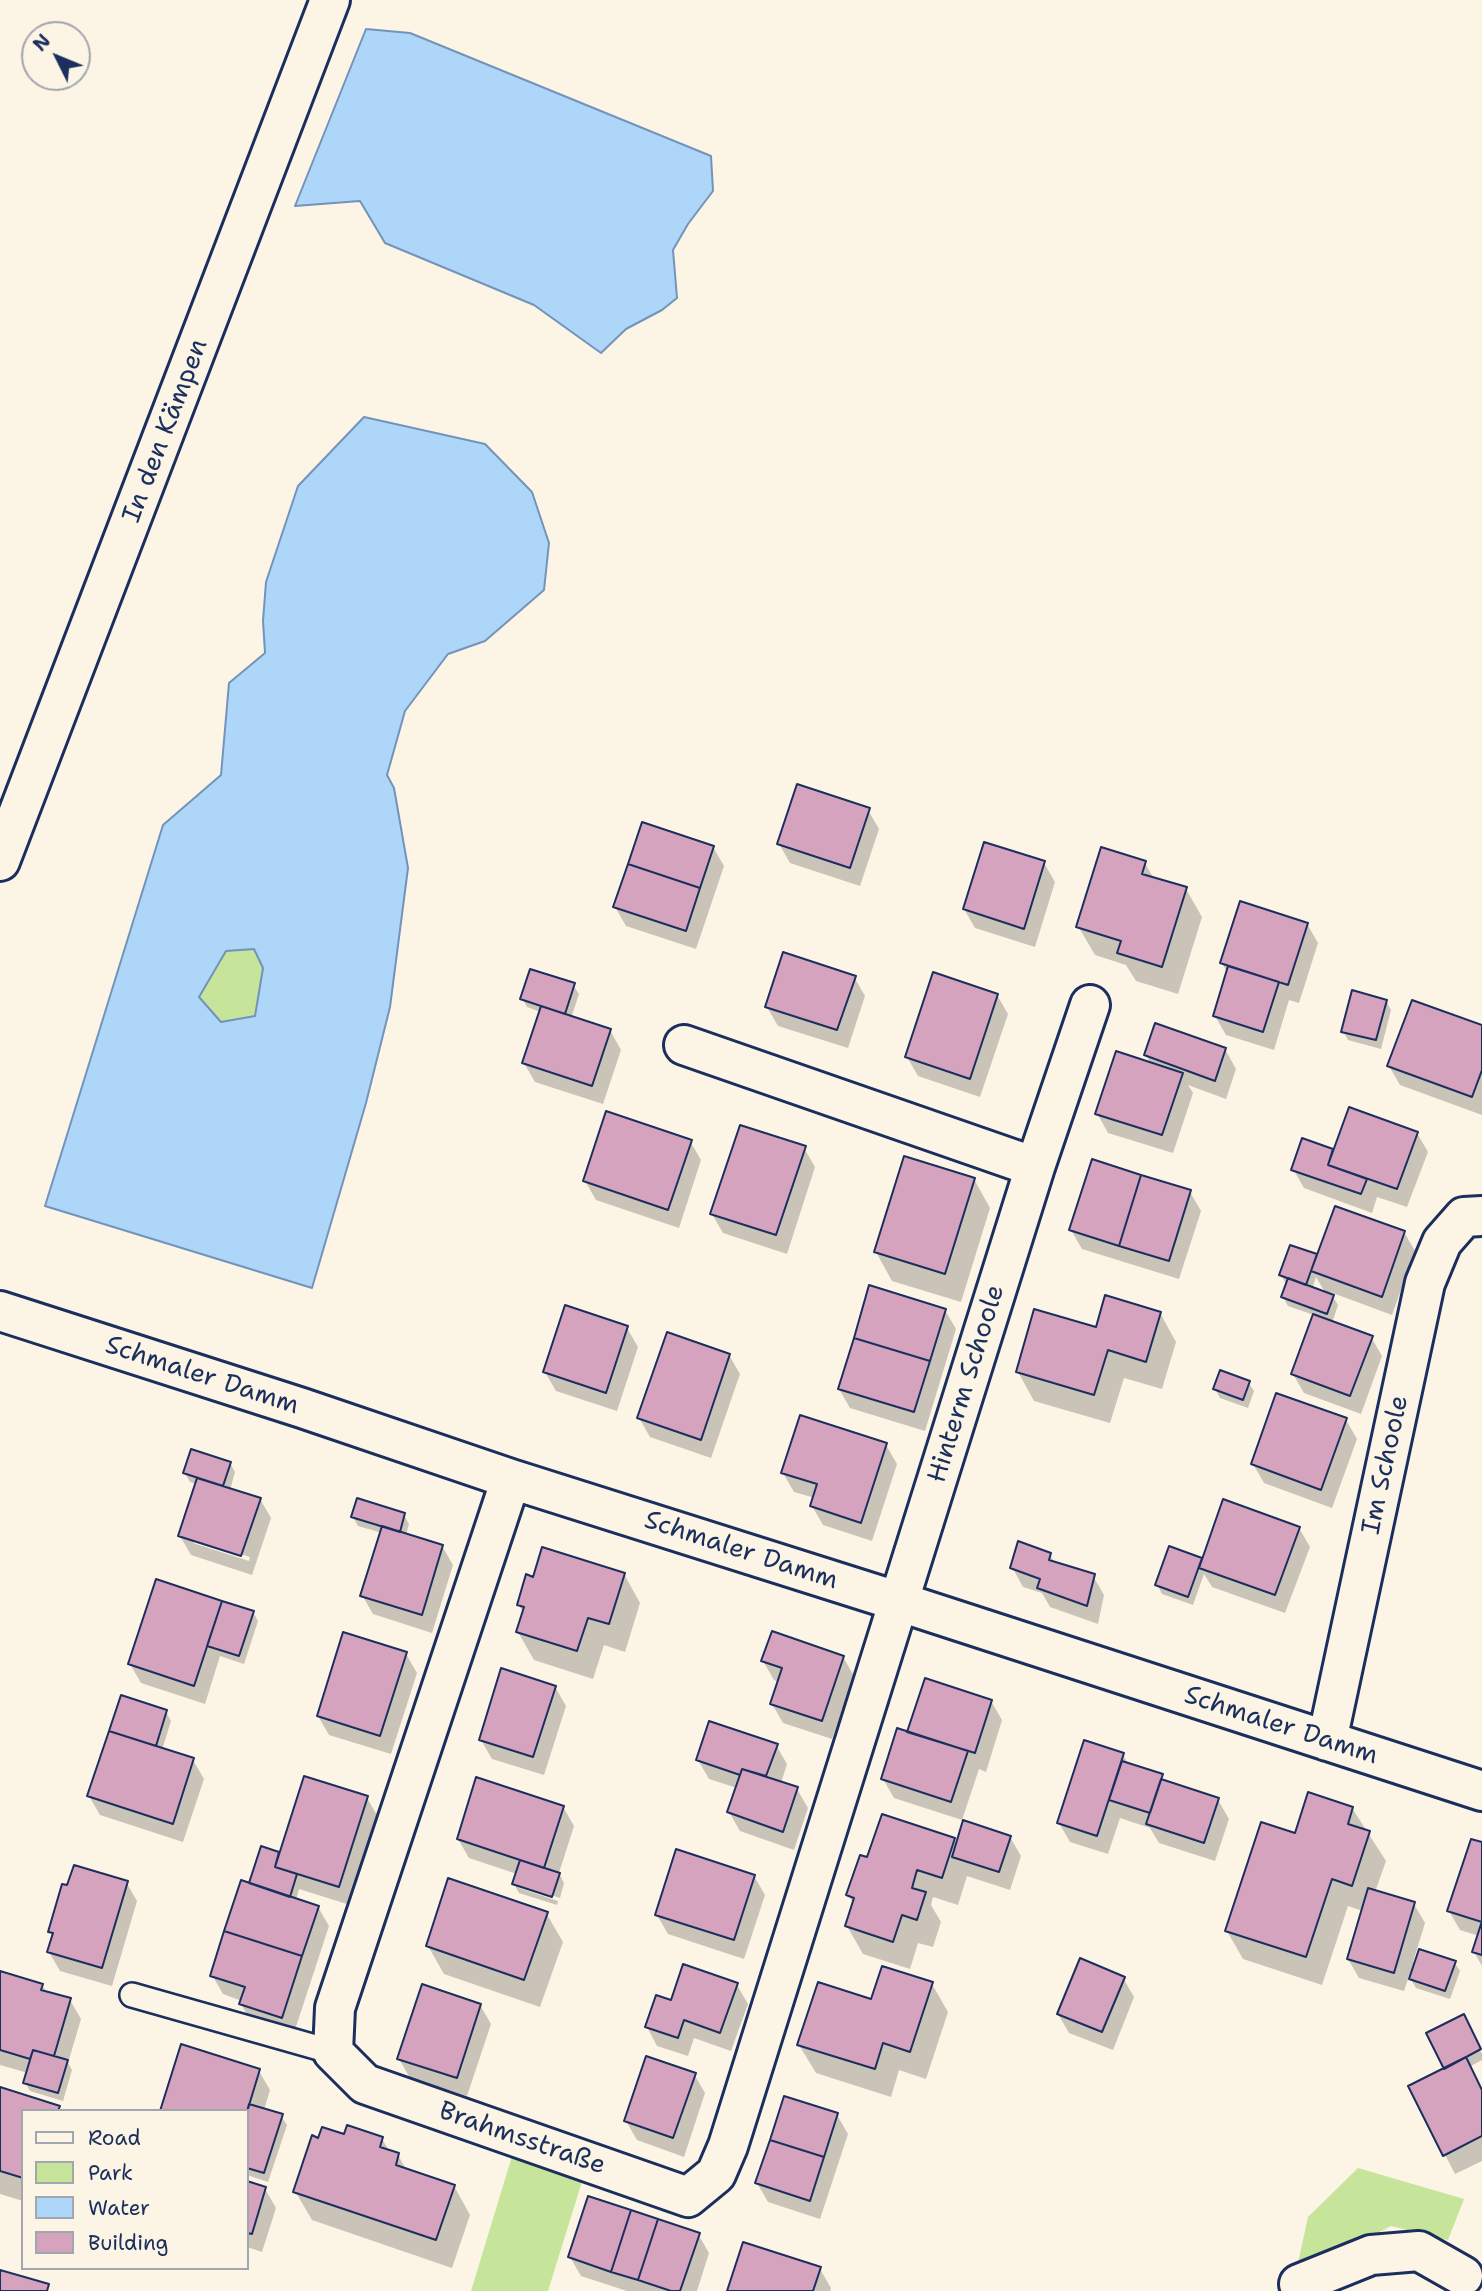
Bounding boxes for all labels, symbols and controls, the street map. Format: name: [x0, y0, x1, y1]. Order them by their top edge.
north arrow: [21, 21, 91, 91]
text: N: [27, 29, 56, 57]
street label: In den Kämpen: [117, 335, 215, 527]
street label: Hinterm Schoole: [922, 1281, 1012, 1487]
street label: Schmaler Damm: [101, 1330, 303, 1422]
street label: Im Schoole: [1356, 1393, 1416, 1537]
street label: Schmaler Damm: [640, 1505, 842, 1597]
street label: Schmaler Damm: [1180, 1680, 1382, 1772]
street label: Brahmsstraße: [435, 2096, 609, 2182]
legend: [21, 2109, 248, 2270]
text: Road: [88, 2124, 141, 2152]
text: Park: [88, 2159, 133, 2187]
text: Water: [88, 2194, 150, 2222]
text: Building: [88, 2229, 168, 2257]

